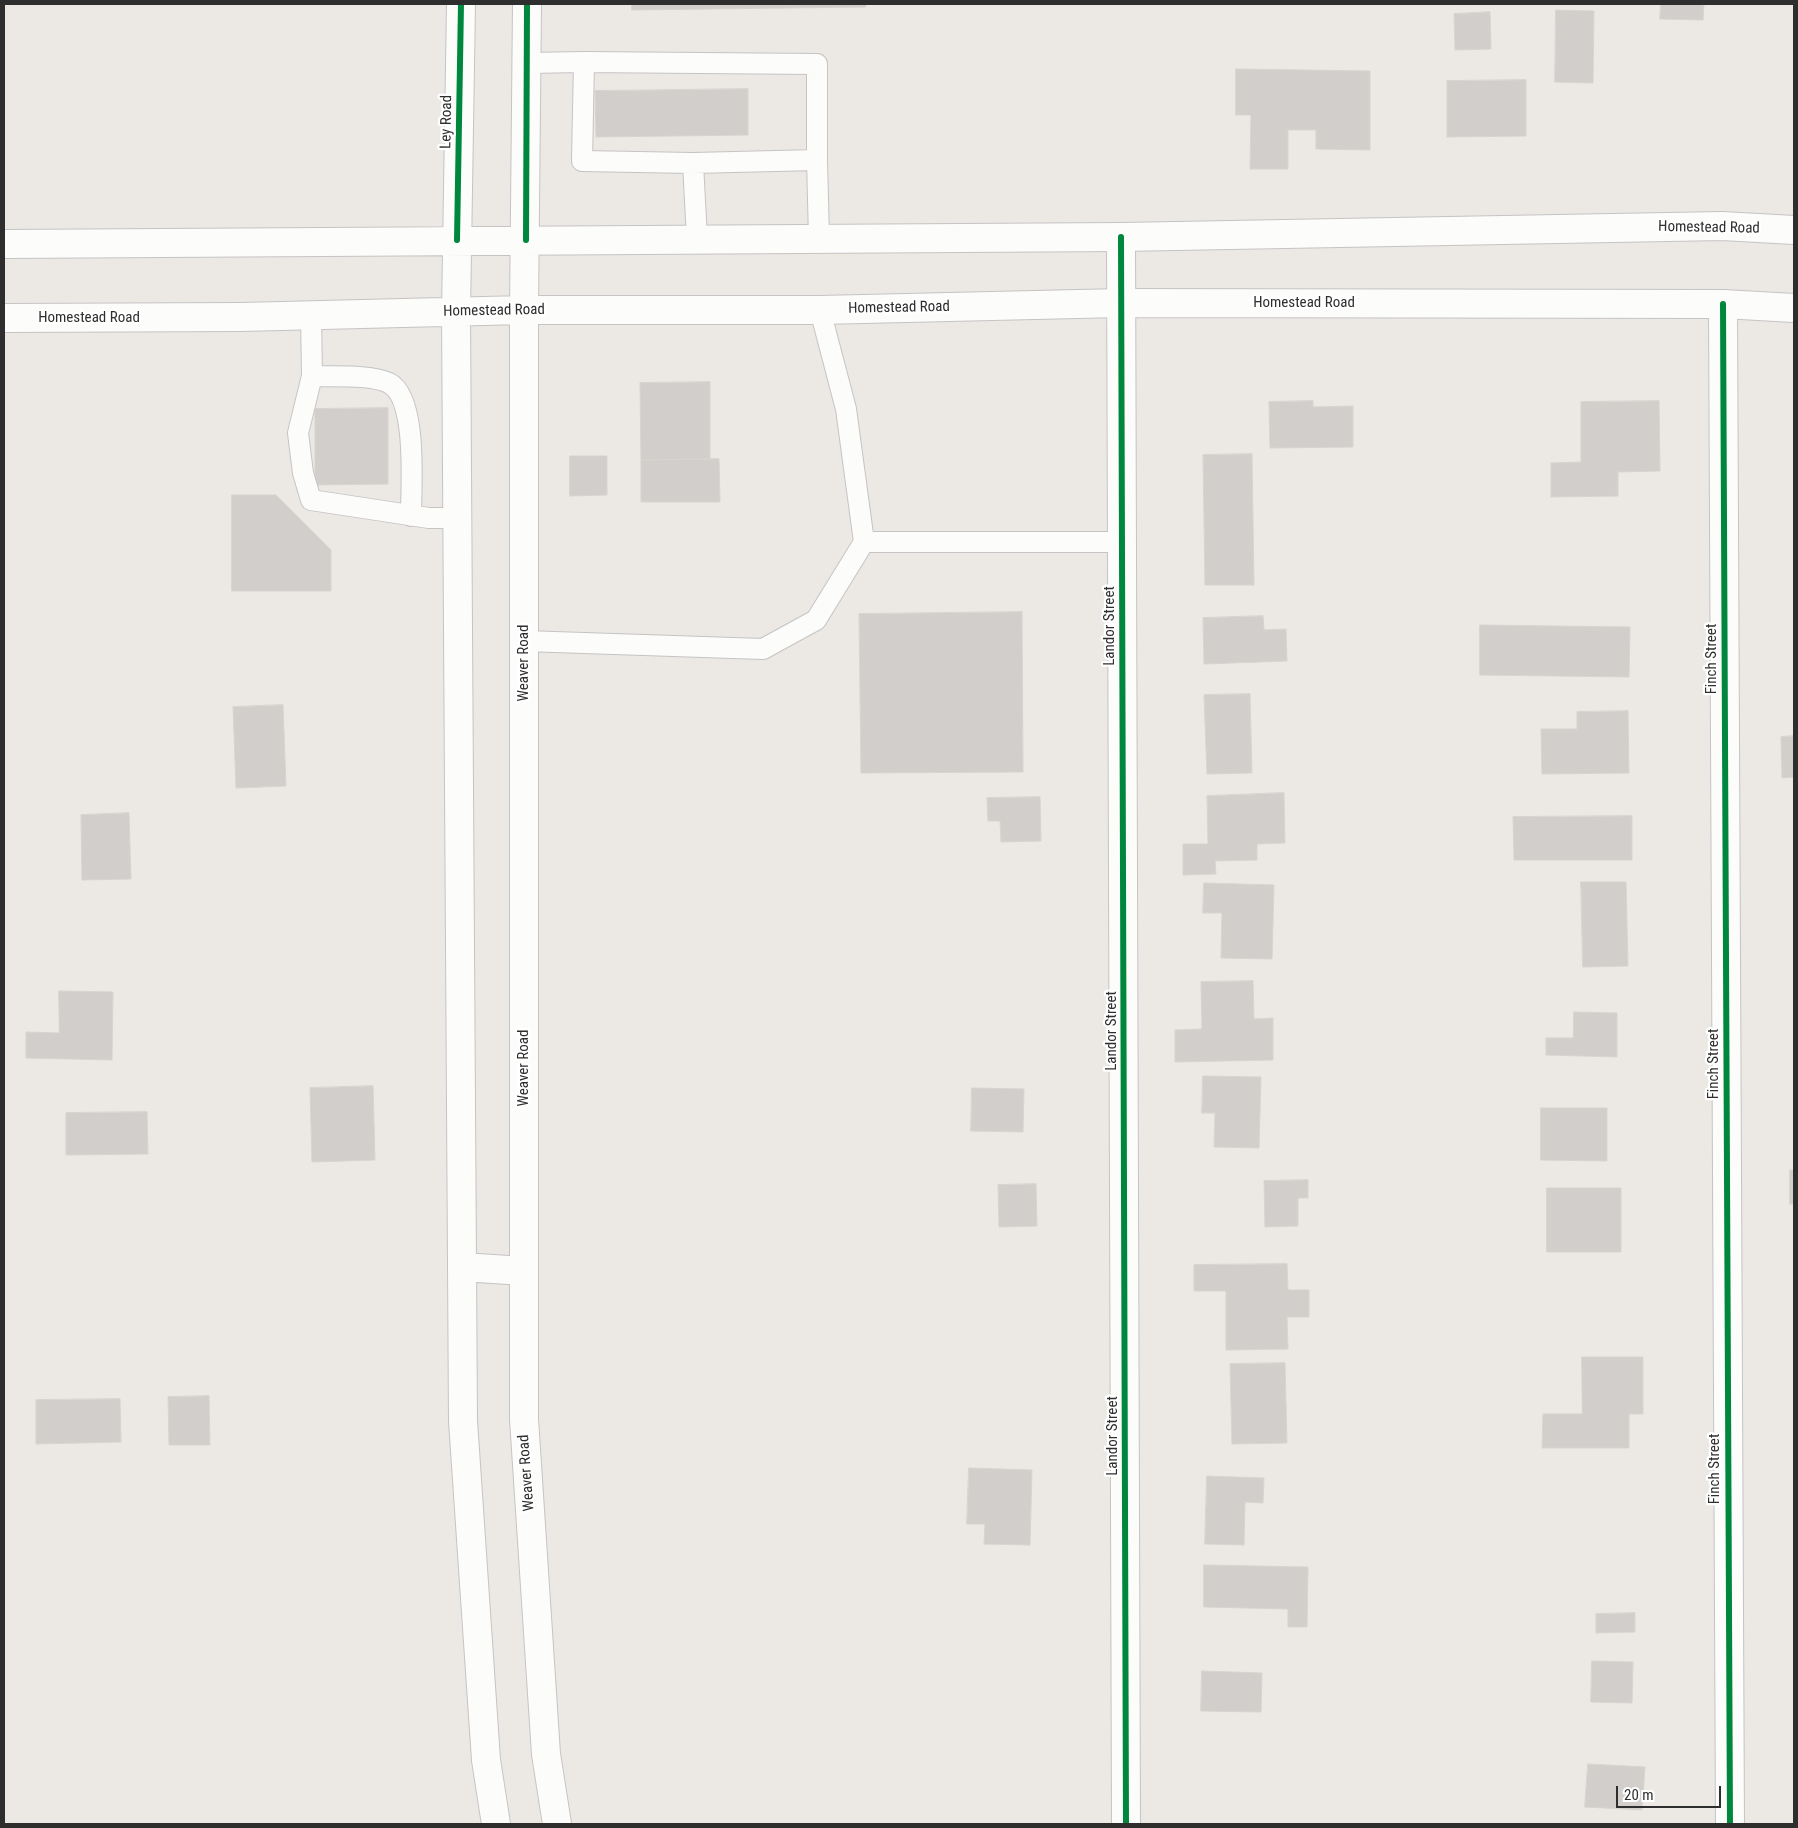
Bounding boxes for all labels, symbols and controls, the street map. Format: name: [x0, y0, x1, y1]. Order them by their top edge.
street label: Ley Road: [438, 95, 456, 149]
street label: Homestead Road: [1658, 218, 1760, 238]
street label: Homestead Road: [1253, 294, 1355, 312]
street label: Homestead Road: [848, 298, 950, 318]
street label: Homestead Road: [443, 301, 545, 321]
street label: Homestead Road: [38, 309, 140, 327]
street label: Landor Street: [1101, 586, 1119, 666]
street label: Finch Street: [1703, 624, 1721, 694]
street label: Weaver Road: [515, 625, 533, 701]
street label: Landor Street: [1103, 991, 1121, 1071]
street label: Finch Street: [1705, 1029, 1723, 1099]
street label: Weaver Road: [515, 1030, 533, 1106]
street label: Landor Street: [1104, 1396, 1122, 1476]
street label: Weaver Road: [515, 1434, 539, 1512]
street label: Finch Street: [1706, 1434, 1724, 1504]
scale bar: [1618, 1776, 1723, 1808]
text: 20 m: [1624, 1786, 1654, 1804]

